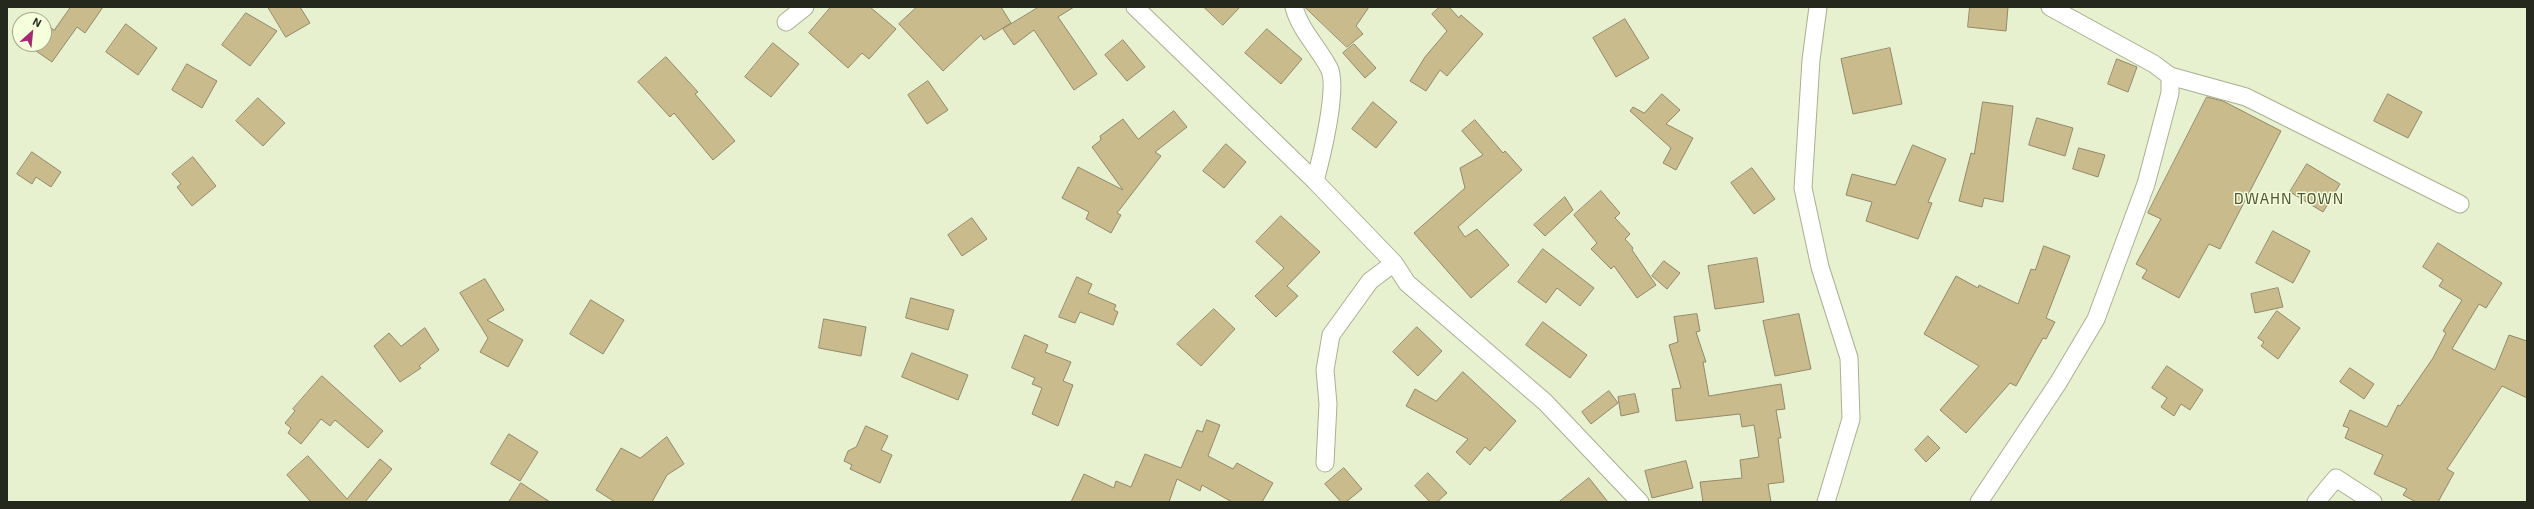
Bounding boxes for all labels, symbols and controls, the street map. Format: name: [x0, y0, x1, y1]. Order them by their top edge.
north arrow: [12, 12, 52, 52]
text: N: [31, 14, 44, 29]
district label: DWAHN TOWN: [2234, 190, 2344, 208]

